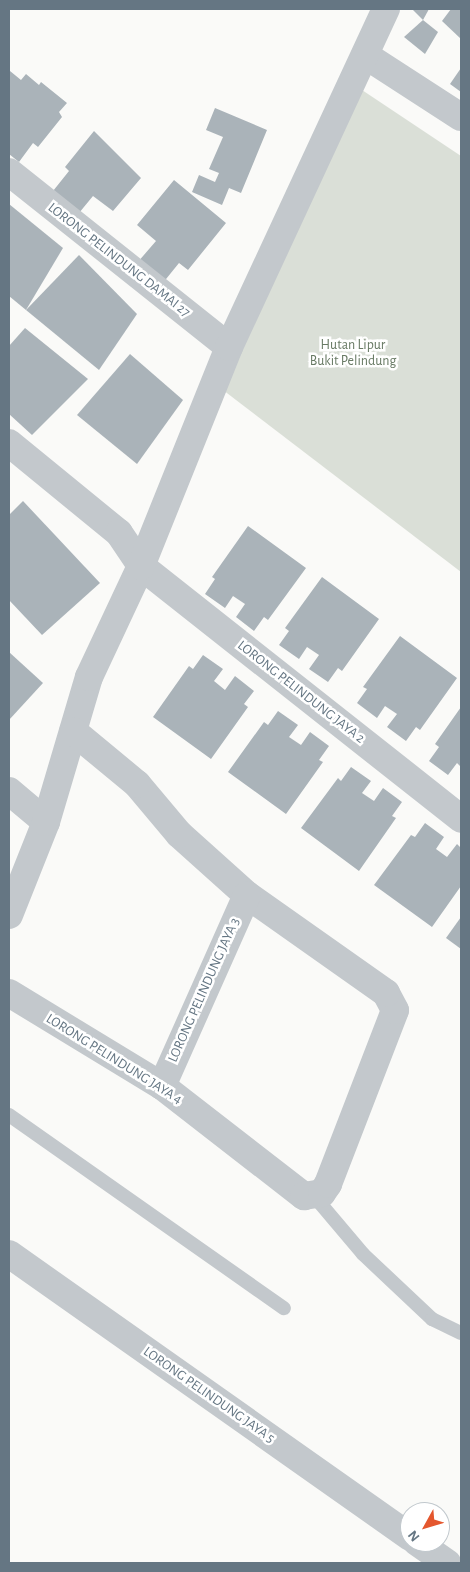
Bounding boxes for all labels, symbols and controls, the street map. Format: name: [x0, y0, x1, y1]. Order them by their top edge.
street label: LORONG PELINDUNG DAMAI 27: [44, 199, 194, 321]
park label: Hutan Lipur Bukit Pelindung: [310, 337, 396, 370]
street label: LORONG PELINDUNG JAYA 2: [234, 637, 368, 747]
street label: LORONG PELINDUNG JAYA 3: [165, 915, 243, 1065]
street label: LORONG PELINDUNG JAYA 4: [43, 1010, 185, 1108]
street label: LORONG PELINDUNG JAYA 5: [140, 1343, 278, 1447]
north arrow: [400, 1502, 450, 1552]
text: N: [406, 1528, 423, 1544]

